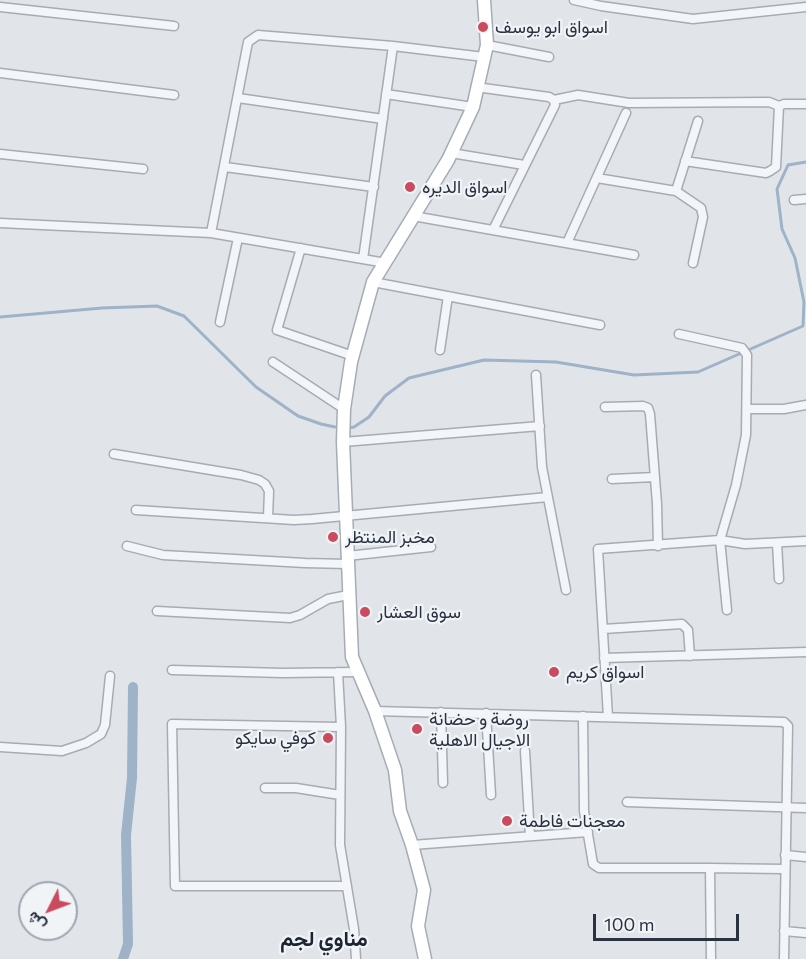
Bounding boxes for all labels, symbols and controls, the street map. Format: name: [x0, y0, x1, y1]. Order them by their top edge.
place label: اسواق ابو يوسف: [495, 16, 608, 38]
marker: اسواق ابو يوسف: [476, 20, 490, 34]
place label: اسواق الديره: [422, 176, 508, 198]
marker: اسواق الديره: [403, 180, 417, 194]
place label: مخبز المنتظر: [345, 526, 435, 548]
marker: مخبز المنتظر: [326, 530, 340, 544]
place label: سوق العشار: [377, 601, 461, 623]
marker: سوق العشار: [358, 605, 372, 619]
place label: اسواق كريم: [566, 661, 644, 683]
marker: اسواق كريم: [547, 665, 561, 679]
place label: روضة و حضانة الاجيال الاهلية: [429, 708, 530, 750]
marker: روضة و حضانة الاجيال الاهلية: [410, 722, 424, 736]
place label: كوفي سايكو: [235, 727, 316, 749]
marker: كوفي سايكو: [321, 731, 335, 745]
place label: معجنات فاطمة: [519, 810, 625, 832]
marker: معجنات فاطمة: [500, 814, 514, 828]
north arrow: [18, 881, 78, 941]
scale bar: [596, 902, 742, 940]
text: ش: [22, 909, 49, 936]
text: 100 m: [604, 913, 654, 935]
district label: مناوي لجم: [280, 926, 368, 952]

